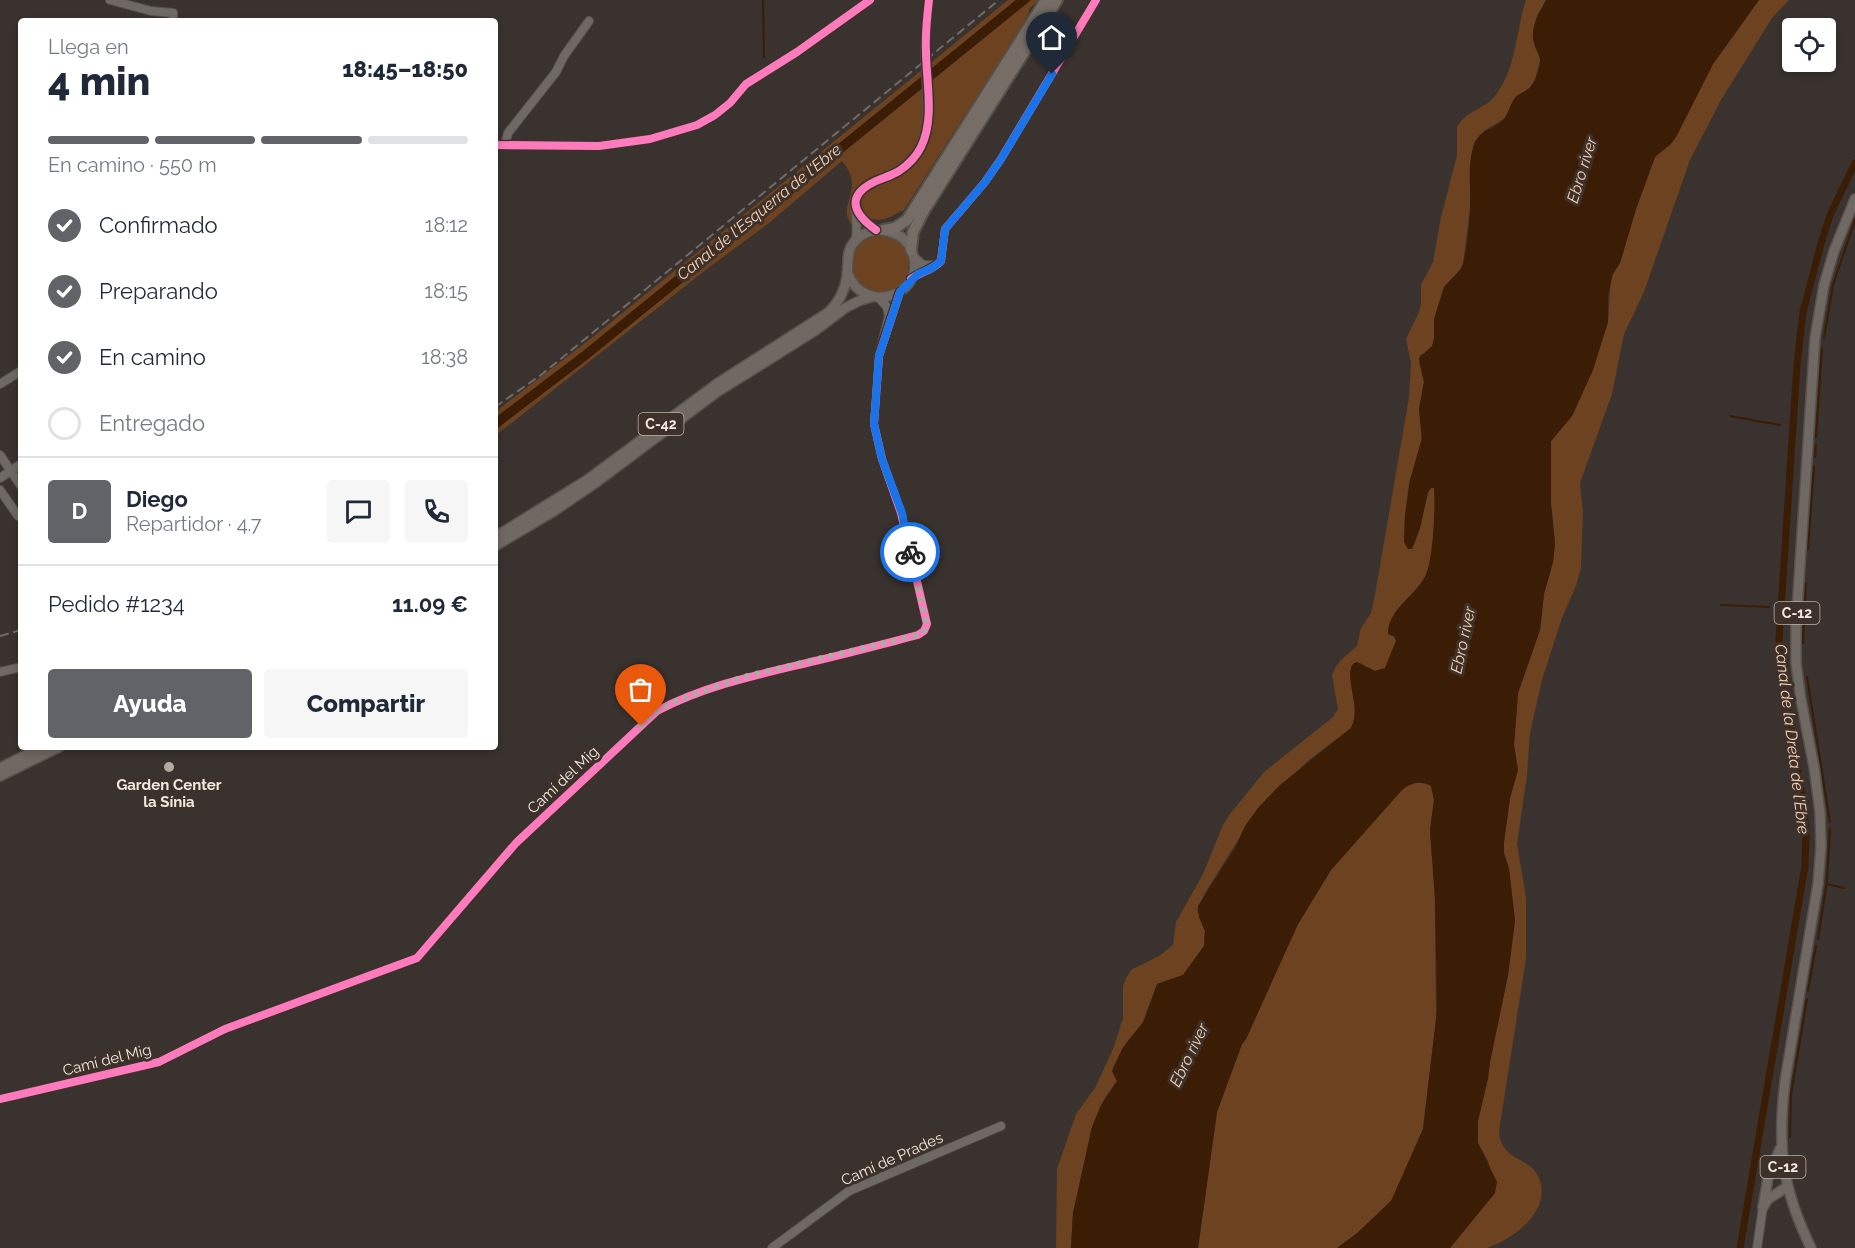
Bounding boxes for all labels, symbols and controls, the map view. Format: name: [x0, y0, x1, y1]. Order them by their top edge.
pin: [1026, 12, 1077, 74]
map controls: [1782, 18, 1836, 72]
button: locate: [1782, 18, 1836, 72]
icon: home: [1035, 21, 1068, 54]
text: Llega en: [48, 35, 129, 59]
text: 18:45–18:50: [342, 56, 468, 82]
text: 4 min: [48, 58, 151, 104]
water label: Ebro river: [1563, 134, 1601, 205]
water label: Canal de l'Esquerra de l'Ebre: [673, 140, 845, 284]
text: En camino · 550 m: [48, 153, 217, 177]
icon: check: [48, 209, 81, 242]
text: Confirmado: [99, 212, 218, 238]
text: 18:12: [425, 213, 468, 237]
icon: check: [48, 275, 81, 308]
text: Preparando: [99, 278, 218, 304]
text: 18:15: [424, 279, 468, 303]
icon: check: [48, 341, 81, 374]
text: En camino: [99, 344, 206, 370]
text: 18:38: [421, 345, 468, 369]
text: Entregado: [99, 410, 205, 436]
road number: C-42: [638, 413, 684, 435]
button: chat: [327, 480, 390, 543]
button: phone: [405, 480, 468, 543]
text: Diego: [126, 486, 188, 512]
text: D: [72, 498, 87, 524]
text: Repartidor · 4.7: [126, 512, 262, 536]
courier: [880, 522, 940, 582]
icon: bike: [894, 536, 927, 569]
text: Pedido #1234: [48, 591, 185, 617]
text: 11.09 €: [392, 591, 468, 617]
road number: C-12: [1774, 602, 1820, 624]
water label: Ebro river: [1447, 604, 1479, 675]
water label: Canal de la Dreta de l'Ebre: [1771, 643, 1813, 836]
pin: [615, 664, 666, 726]
button: Ayuda: [48, 669, 252, 738]
button: Compartir: [264, 669, 468, 738]
icon: bag: [624, 673, 657, 706]
street label: Camí del Mig: [524, 743, 602, 817]
marker: Garden Center la Sínia: [162, 760, 176, 774]
place label: Garden Center la Sínia: [116, 776, 222, 811]
water label: Ebro river: [1166, 1020, 1213, 1090]
street label: Camí del Mig: [61, 1040, 153, 1080]
street label: Camí de Prades: [838, 1129, 946, 1189]
road number: C-12: [1760, 1156, 1806, 1178]

